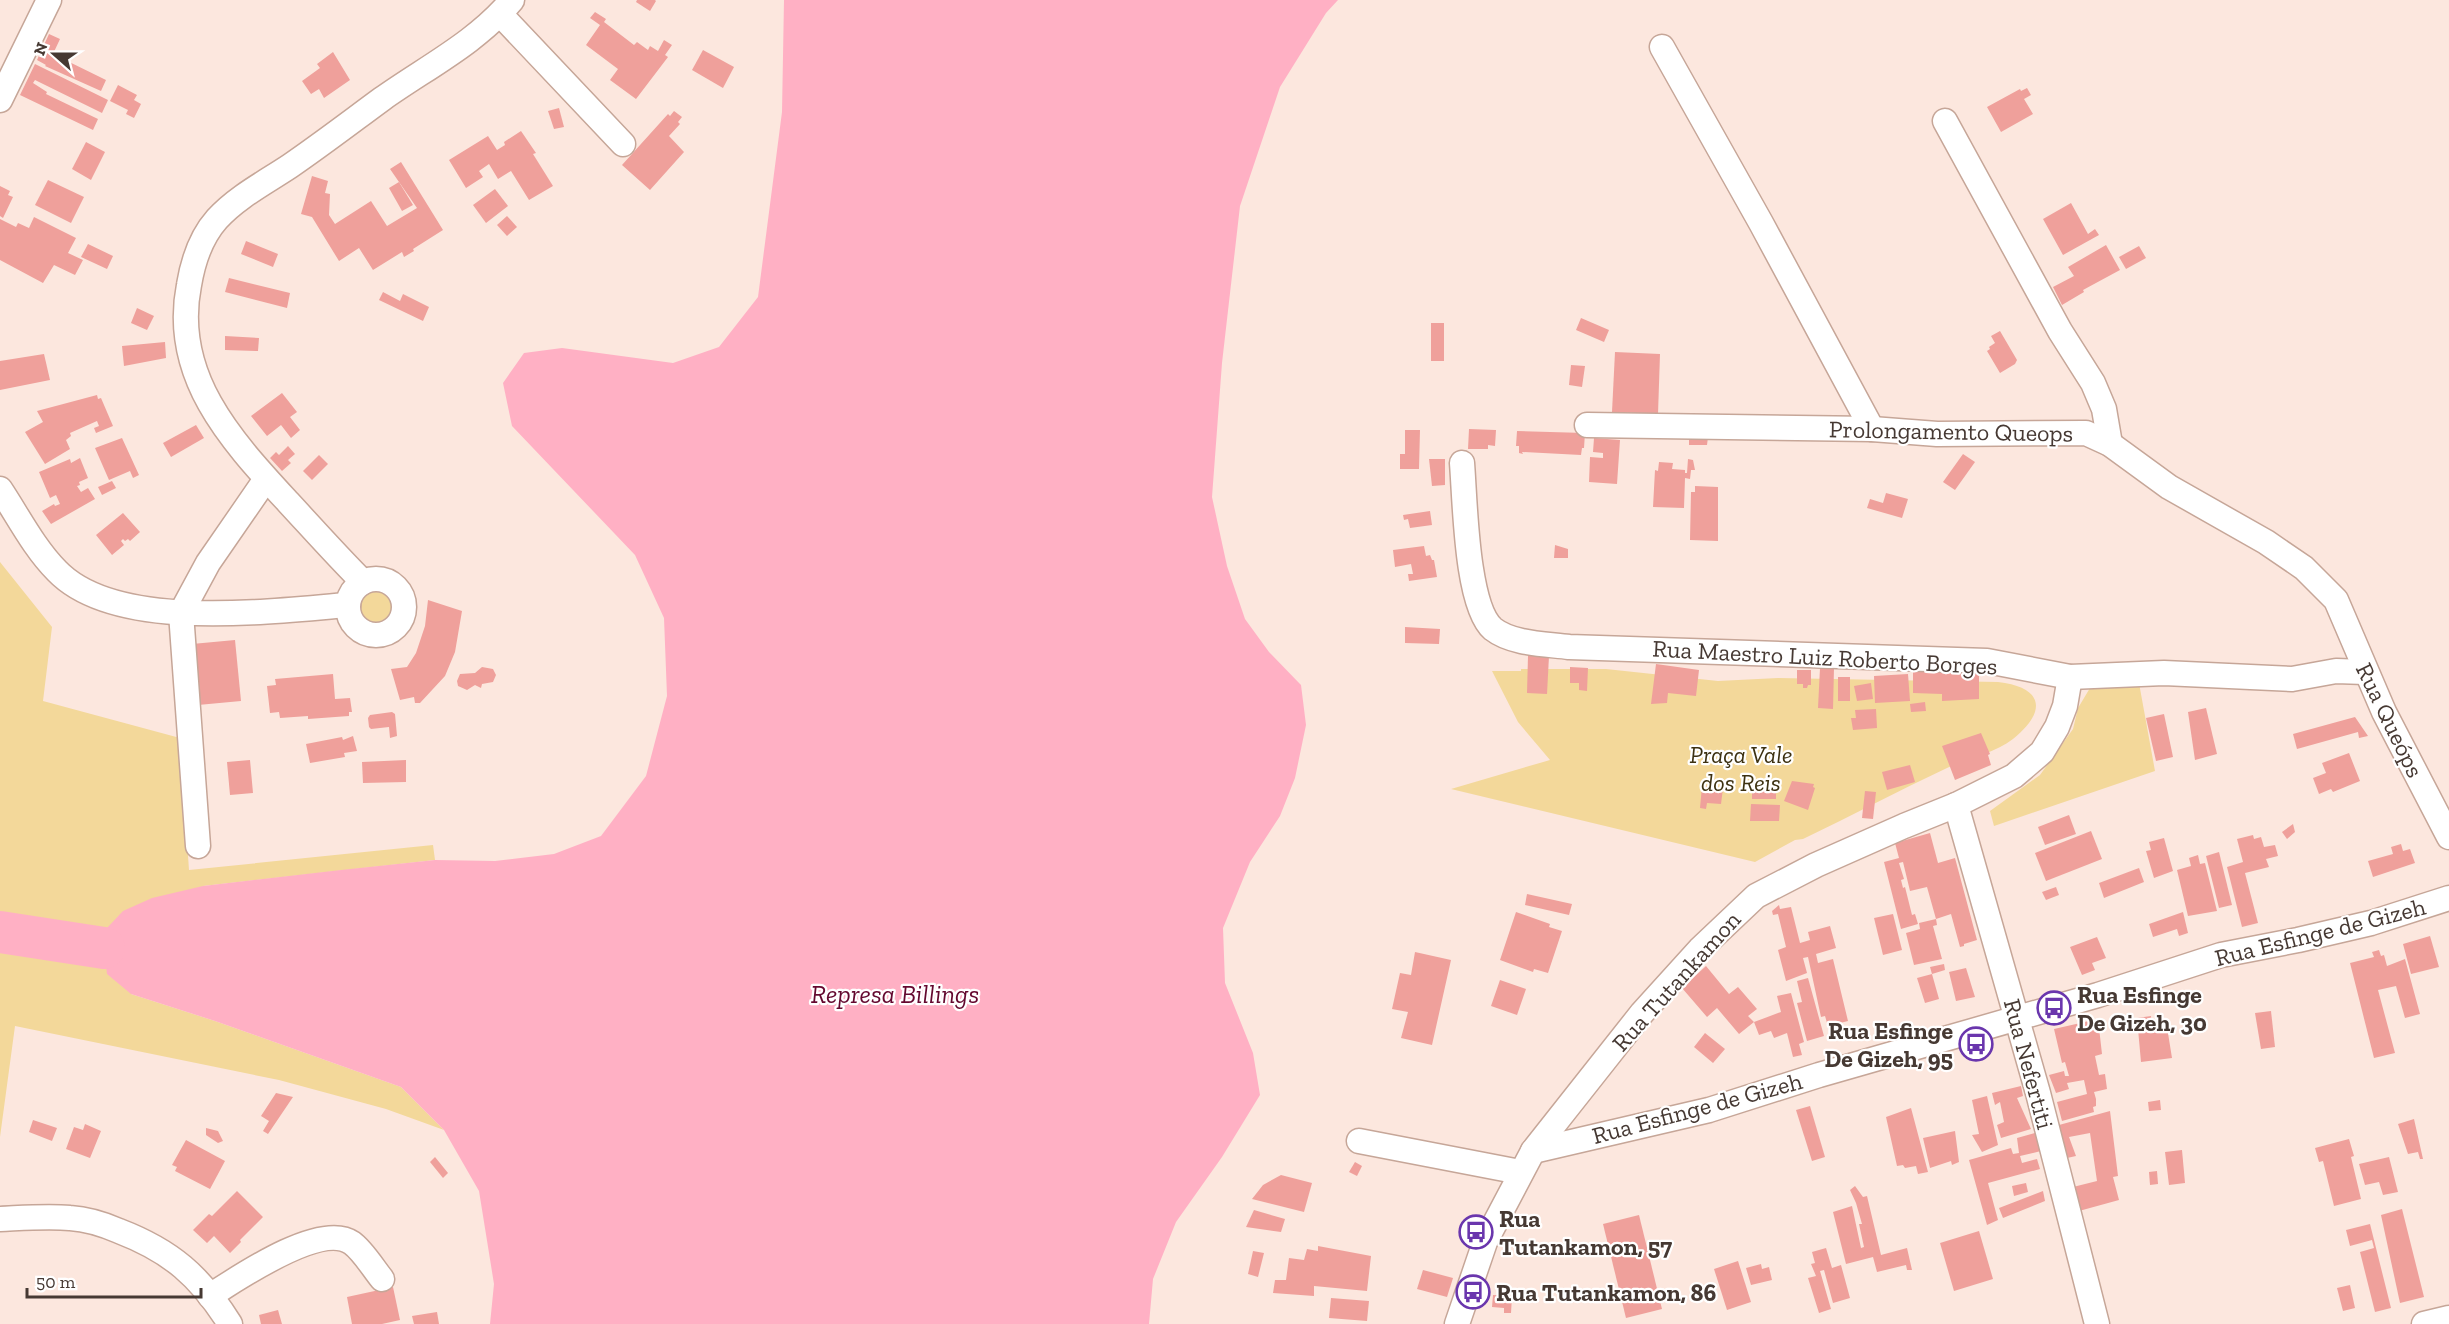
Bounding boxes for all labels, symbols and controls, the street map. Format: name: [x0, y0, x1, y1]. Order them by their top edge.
north arrow: [24, 24, 84, 84]
text: N: [29, 40, 52, 58]
street label: Prolongamento Queops: [1829, 414, 2073, 448]
street label: Rua Maestro Luiz Roberto Borges: [1652, 633, 1998, 681]
street label: Rua Queóps: [2350, 658, 2430, 782]
park label: Praça Vale dos Reis: [1690, 740, 1792, 797]
street label: Rua Esfinge de Gizeh: [2212, 892, 2429, 972]
street label: Rua Tutankamon: [1606, 905, 1747, 1057]
water label: Represa Billings: [811, 978, 979, 1010]
place label: Rua Esfinge De Gizeh, 30: [2077, 980, 2207, 1037]
bus stop icon: Rua Esfinge De Gizeh, 30: [2036, 990, 2072, 1026]
street label: Rua Nefertiti: [1998, 996, 2060, 1133]
place label: Rua Esfinge De Gizeh, 95: [1824, 1016, 1953, 1073]
bus stop icon: Rua Esfinge De Gizeh, 95: [1958, 1026, 1994, 1062]
street label: Rua Esfinge de Gizeh: [1589, 1066, 1806, 1150]
place label: Rua Tutankamon, 57: [1499, 1204, 1672, 1261]
bus stop icon: Rua Tutankamon, 57: [1458, 1214, 1494, 1250]
scale bar: [27, 1261, 201, 1299]
text: 50 m: [36, 1271, 76, 1293]
bus stop icon: Rua Tutankamon, 86: [1455, 1274, 1491, 1310]
place label: Rua Tutankamon, 86: [1496, 1278, 1716, 1307]

